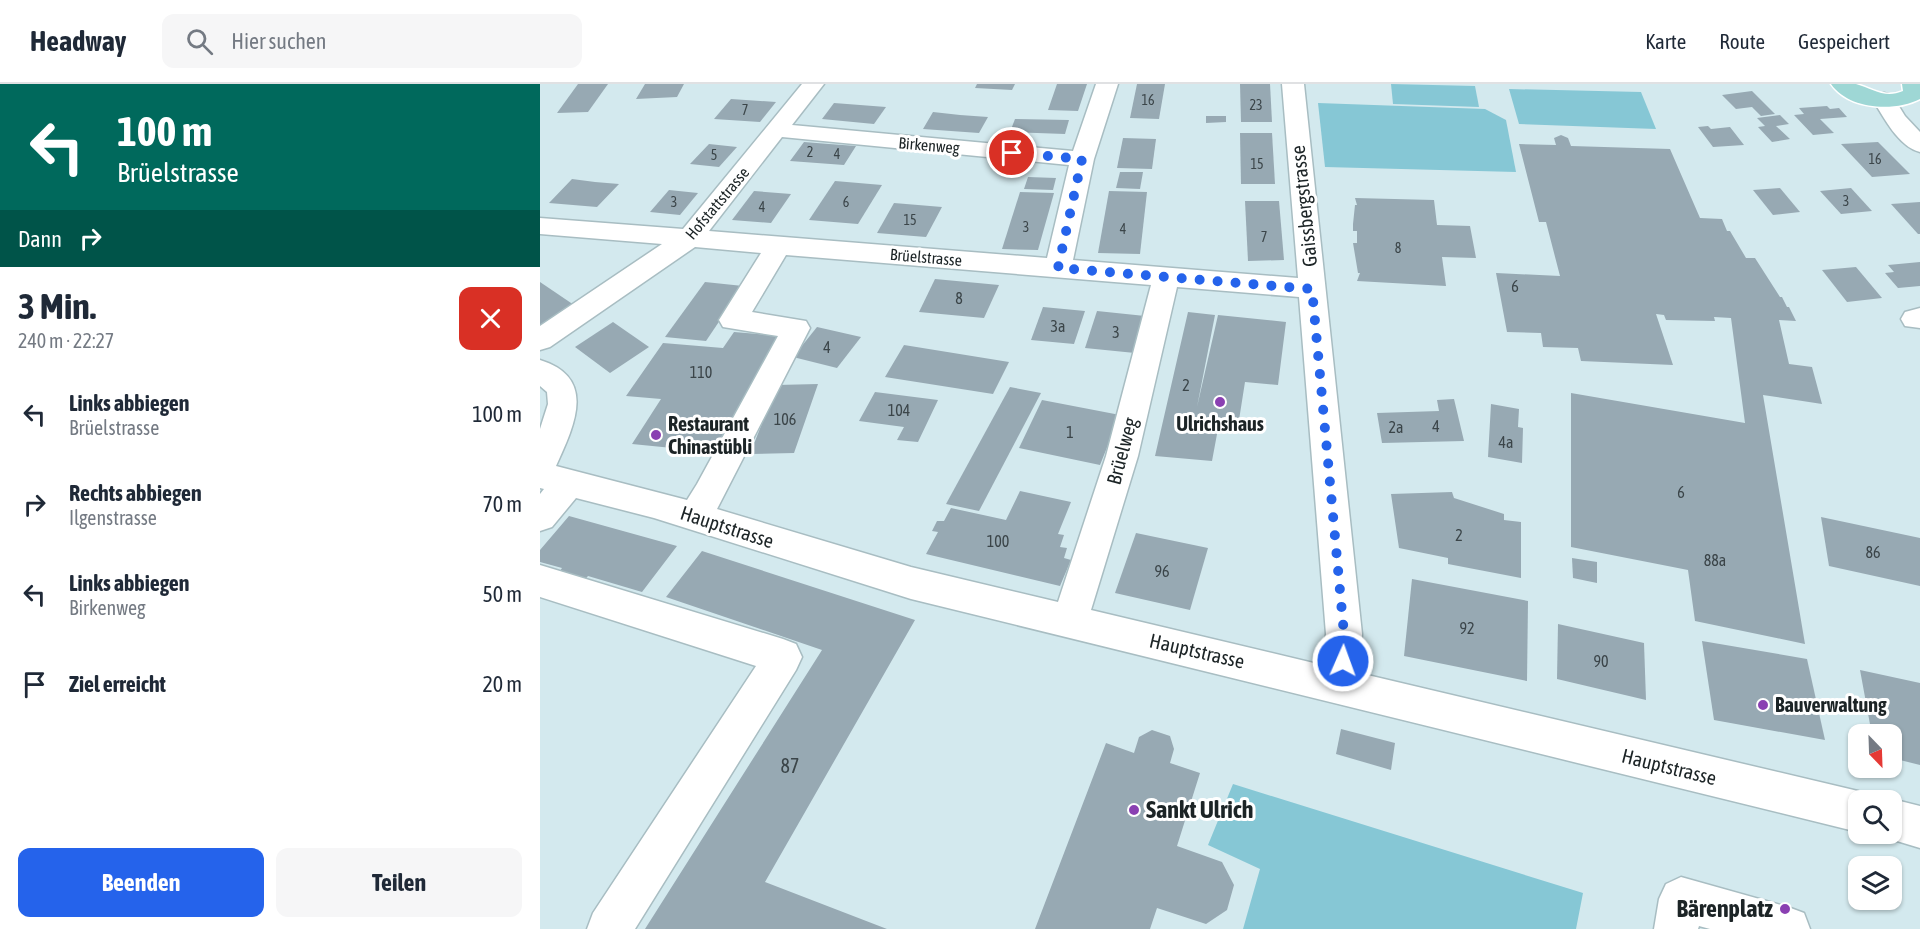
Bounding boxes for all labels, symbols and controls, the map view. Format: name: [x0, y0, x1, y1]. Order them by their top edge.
search box: [162, 14, 582, 68]
text: Headway: [30, 25, 126, 57]
icon: search: [183, 25, 216, 58]
text: Hier suchen: [231, 28, 326, 54]
text: Karte: [1645, 29, 1686, 53]
text: Route: [1719, 29, 1765, 53]
text: Gespeichert: [1798, 29, 1890, 53]
house number: 16: [1141, 92, 1155, 108]
house number: 23: [1249, 97, 1263, 113]
house number: 7: [742, 102, 748, 118]
text: 100 m: [117, 107, 212, 155]
icon: left: [18, 108, 96, 186]
pin: [986, 127, 1037, 178]
street label: Birkenweg: [898, 133, 960, 158]
icon: arrive: [995, 136, 1028, 169]
house number: 2: [807, 144, 813, 160]
street label: Gaissbergstrasse: [1286, 144, 1321, 268]
house number: 4: [834, 146, 841, 162]
house number: 5: [711, 147, 717, 163]
house number: 16: [1868, 151, 1882, 167]
house number: 15: [1250, 156, 1264, 172]
text: Brüelstrasse: [117, 157, 239, 188]
street label: Hofstattstrasse: [682, 163, 752, 243]
house number: 3: [1843, 193, 1849, 209]
house number: 3: [671, 194, 677, 210]
house number: 6: [843, 194, 850, 210]
house number: 4: [759, 199, 766, 215]
house number: 15: [903, 212, 917, 228]
house number: 3: [1023, 219, 1029, 235]
house number: 4: [1120, 221, 1127, 237]
icon: right: [74, 222, 107, 255]
text: Dann: [18, 226, 62, 252]
house number: 7: [1261, 229, 1267, 245]
house number: 8: [1395, 240, 1402, 256]
street label: Brüelstrasse: [889, 245, 963, 269]
house number: 6: [1511, 277, 1519, 295]
text: 3 Min.: [18, 285, 96, 327]
button: close: [459, 287, 522, 350]
house number: 8: [955, 289, 963, 307]
house number: 3a: [1051, 317, 1065, 335]
house number: 3: [1112, 323, 1120, 341]
text: 240 m · 22:27: [18, 329, 114, 352]
house number: 4: [823, 338, 831, 356]
house number: 110: [690, 363, 712, 381]
house number: 2: [1182, 376, 1190, 394]
text: Links abbiegen: [69, 390, 190, 416]
marker: Ulrichshaus: [1213, 395, 1227, 409]
icon: left: [18, 398, 51, 431]
text: 100 m: [472, 401, 522, 427]
house number: 104: [888, 401, 910, 419]
house number: 106: [774, 410, 796, 428]
place label: Restaurant Chinastübli: [668, 412, 752, 458]
place label: Ulrichshaus: [1176, 412, 1264, 435]
street label: Brüelweg: [1102, 414, 1142, 487]
text: Brüelstrasse: [69, 416, 159, 439]
house number: 4: [1432, 417, 1440, 435]
house number: 2a: [1389, 418, 1403, 436]
house number: 1: [1066, 423, 1074, 441]
marker: Restaurant Chinastübli: [649, 428, 663, 442]
house number: 4a: [1499, 433, 1513, 451]
text: Rechts abbiegen: [69, 480, 202, 506]
house number: 6: [1677, 483, 1685, 501]
icon: right: [18, 488, 51, 521]
text: 70 m: [482, 491, 522, 517]
street label: Hauptstrasse: [678, 501, 777, 552]
text: Ilgenstrasse: [69, 506, 157, 529]
house number: 2: [1455, 526, 1463, 544]
house number: 100: [987, 532, 1009, 550]
house number: 86: [1865, 543, 1881, 561]
house number: 88a: [1704, 551, 1726, 569]
house number: 96: [1154, 562, 1170, 580]
text: Links abbiegen: [69, 570, 190, 596]
icon: left: [18, 578, 51, 611]
text: 50 m: [482, 581, 522, 607]
text: Birkenweg: [69, 596, 146, 619]
house number: 92: [1459, 619, 1475, 637]
street label: Hauptstrasse: [1147, 628, 1247, 673]
position arrow: [1311, 629, 1375, 693]
house number: 90: [1593, 652, 1609, 670]
icon: arrive: [18, 668, 51, 701]
text: Ziel erreicht: [69, 671, 166, 697]
text: 20 m: [482, 671, 522, 697]
place label: Bauverwaltung: [1775, 693, 1887, 716]
marker: Bauverwaltung: [1756, 698, 1770, 712]
north arrow: [1848, 724, 1902, 778]
map controls: [1848, 724, 1902, 910]
street label: Hauptstrasse: [1619, 744, 1719, 789]
house number: 87: [781, 754, 799, 777]
button: search: [1848, 790, 1902, 844]
place label: Sankt Ulrich: [1146, 796, 1253, 823]
marker: Sankt Ulrich: [1127, 803, 1141, 817]
button: Beenden: [18, 848, 264, 917]
button: Teilen: [276, 848, 522, 917]
button: layers: [1848, 856, 1902, 910]
place label: Bärenplatz: [1676, 895, 1773, 922]
marker: Bärenplatz: [1778, 902, 1792, 916]

